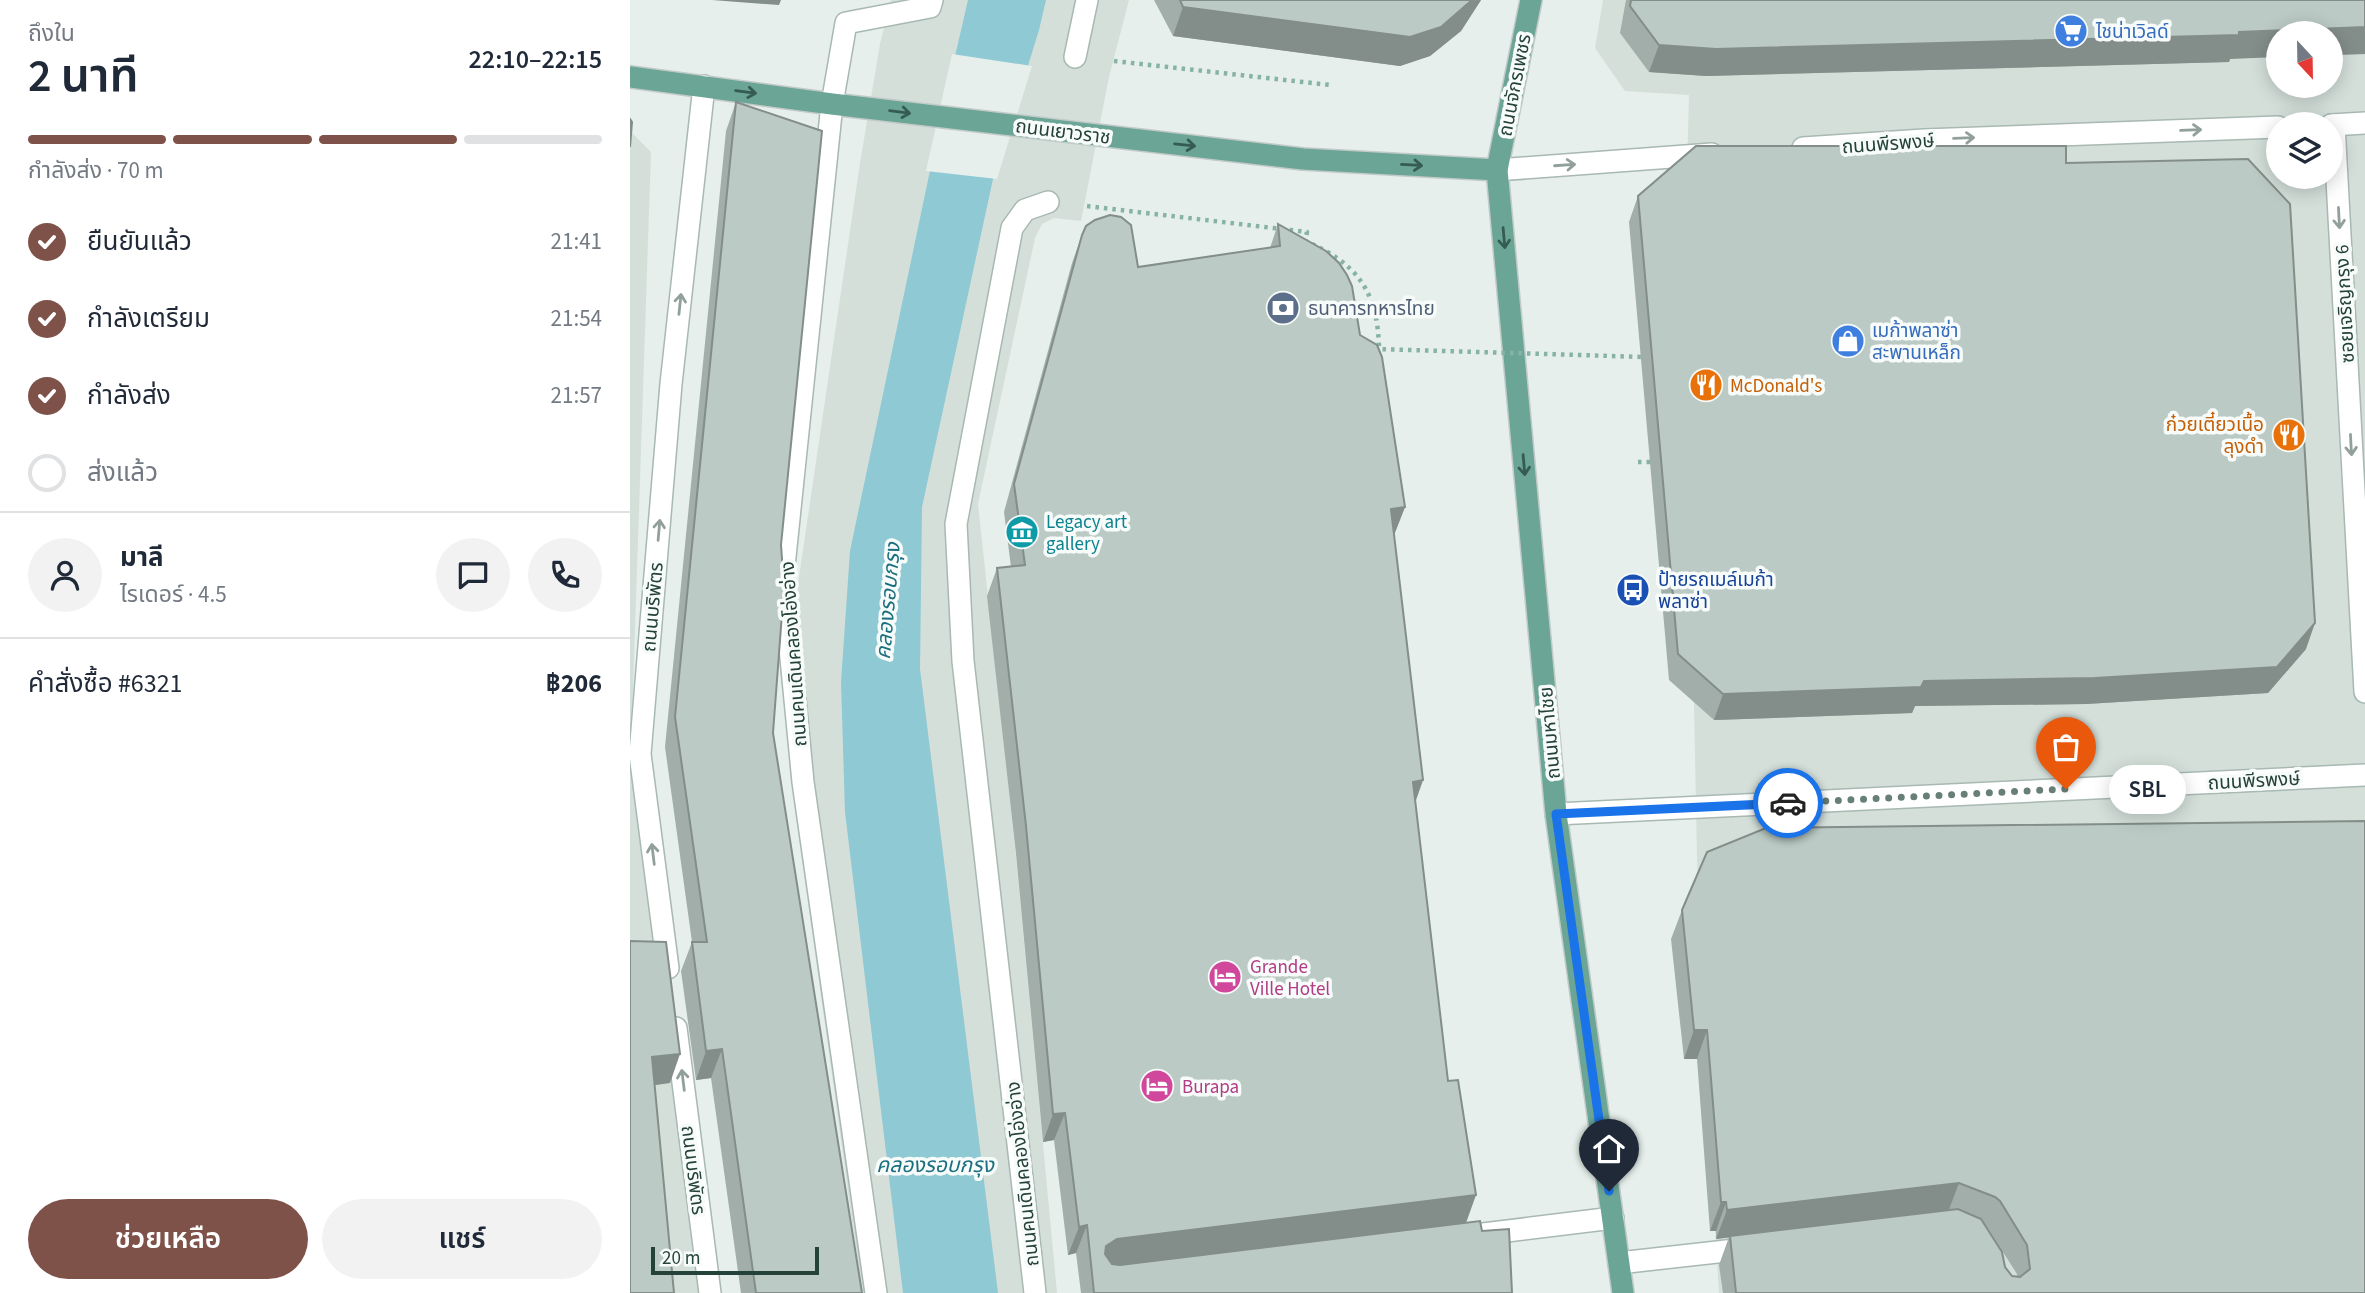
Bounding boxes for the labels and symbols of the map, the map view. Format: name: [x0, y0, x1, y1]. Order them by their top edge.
supermarket icon: ไชน่าเวิลด์: [2052, 12, 2090, 50]
place label: ไชน่าเวิลด์: [2095, 19, 2169, 46]
north arrow: [2266, 21, 2343, 98]
street label: ถนนจักรเพชร: [1492, 32, 1539, 139]
one-way arrow: [735, 85, 757, 98]
one-way arrow: [888, 105, 911, 118]
street label: ถนนเยาวราช: [1014, 113, 1112, 152]
one-way arrow: [2179, 124, 2202, 137]
street label: ถนนพีรพงษ์: [1841, 128, 1935, 161]
one-way arrow: [1952, 132, 1975, 145]
one-way arrow: [1174, 139, 1196, 152]
one-way arrow: [1554, 158, 1576, 171]
one-way arrow: [1400, 159, 1423, 172]
one-way arrow: [2333, 206, 2346, 229]
one-way arrow: [1498, 226, 1511, 249]
street label: ซอยเจริญกรุง 6: [2329, 244, 2362, 364]
bank icon: ธนาคารทหารไทย: [1264, 289, 1302, 327]
one-way arrow: [673, 293, 686, 315]
place label: ธนาคารทหารไทย: [1308, 296, 1435, 323]
place label: เมก้าพลาซ่า สะพานเหล็ก: [1872, 318, 1961, 367]
shop icon: เมก้าพลาซ่า สะพานเหล็ก: [1829, 322, 1867, 360]
restaurant icon: McDonald's: [1687, 366, 1725, 404]
place label: McDonald's: [1730, 373, 1822, 400]
place label: ก๋วยเตี๋ยวเนื้อ ลุงดำ: [2166, 411, 2264, 461]
restaurant icon: ก๋วยเตี๋ยวเนื้อ ลุงดำ: [2270, 416, 2308, 454]
one-way arrow: [2345, 433, 2358, 456]
one-way arrow: [1518, 453, 1531, 475]
place label: Legacy art gallery: [1046, 509, 1128, 558]
museum icon: Legacy art gallery: [1003, 513, 1041, 551]
one-way arrow: [653, 519, 666, 542]
water label: คลองรอบกรุง: [868, 540, 908, 661]
street label: ถนนคนเดินคลองโอ่งอ่าง: [775, 560, 814, 748]
street label: ถนนบริพัตร: [636, 561, 671, 653]
place label: ป้ายรถเมล์เมก้า พลาซ่า: [1658, 567, 1774, 616]
bus stop icon: ป้ายรถเมล์เมก้า พลาซ่า: [1614, 571, 1652, 609]
street label: ถนนมหาไชย: [1533, 686, 1568, 780]
pin: [2036, 717, 2096, 789]
callout: SBL: [2108, 764, 2185, 814]
street label: ถนนพีรพงษ์: [2207, 766, 2301, 797]
courier: [1753, 768, 1823, 838]
one-way arrow: [647, 843, 660, 866]
place label: Grande Ville Hotel: [1250, 954, 1330, 1003]
hotel icon: Grande Ville Hotel: [1206, 958, 1244, 996]
hotel icon: Burapa: [1138, 1067, 1176, 1105]
one-way arrow: [676, 1069, 689, 1091]
place label: Burapa: [1182, 1074, 1239, 1101]
street label: ถนนคนเดินคลองโอ่งอ่าง: [1000, 1080, 1047, 1268]
pin: [1579, 1119, 1639, 1191]
street label: ถนนบริพัตร: [674, 1124, 711, 1217]
water label: คลองรอบกรุง: [876, 1150, 995, 1180]
scale bar: [651, 1244, 819, 1276]

